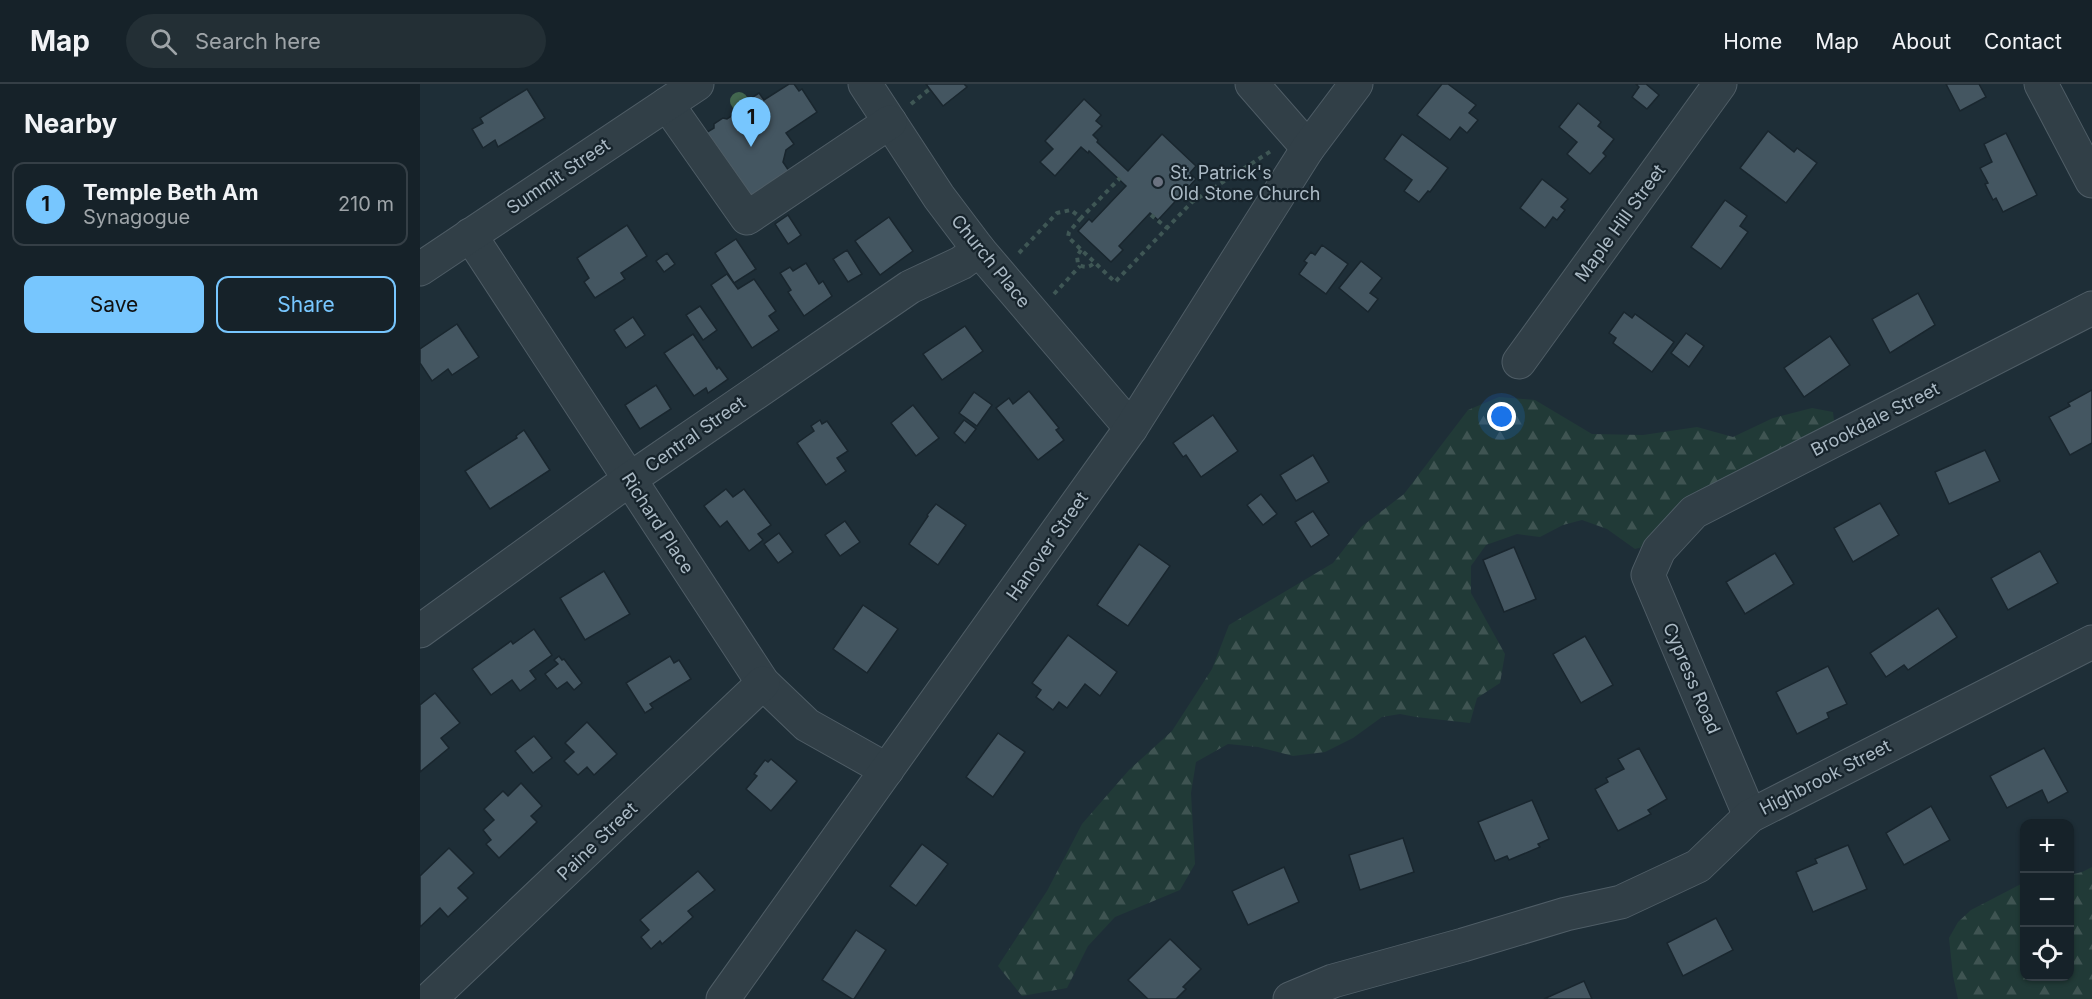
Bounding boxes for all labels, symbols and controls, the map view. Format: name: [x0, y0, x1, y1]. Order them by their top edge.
search box: [126, 14, 546, 68]
text: Map: [30, 24, 90, 58]
icon: search: [147, 25, 180, 58]
text: Search here: [195, 28, 321, 54]
text: Home: [1723, 29, 1782, 54]
text: Map: [1815, 29, 1859, 54]
text: About: [1892, 29, 1951, 54]
text: Contact: [1984, 29, 2062, 54]
pin: 1: [732, 98, 770, 147]
text: Nearby: [24, 108, 117, 139]
street label: Summit Street: [502, 134, 614, 218]
street label: Maple Hill Street: [1570, 160, 1670, 286]
place label: St. Patrick's Old Stone Church: [1170, 162, 1320, 204]
marker: St. Patrick's Old Stone Church: [1151, 175, 1165, 189]
text: Temple Beth Am: [83, 179, 258, 205]
text: 1: [41, 192, 50, 216]
text: 210 m: [338, 192, 394, 216]
text: Synagogue: [83, 205, 190, 229]
street label: Church Place: [947, 210, 1035, 312]
button: Save: [24, 276, 204, 333]
button: Share: [216, 276, 396, 333]
street label: Brookdale Street: [1807, 378, 1943, 460]
street label: Central Street: [641, 392, 749, 476]
your location: [1487, 402, 1516, 431]
street label: Richard Place: [618, 469, 698, 577]
street label: Hanover Street: [1002, 488, 1092, 604]
street label: Cypress Road: [1659, 619, 1725, 737]
street label: Highbrook Street: [1756, 735, 1894, 819]
street label: Paine Street: [553, 798, 641, 884]
map controls: [2020, 819, 2074, 981]
button: +: [2020, 819, 2074, 873]
button: −: [2020, 873, 2074, 927]
button: locate: [2020, 927, 2074, 981]

